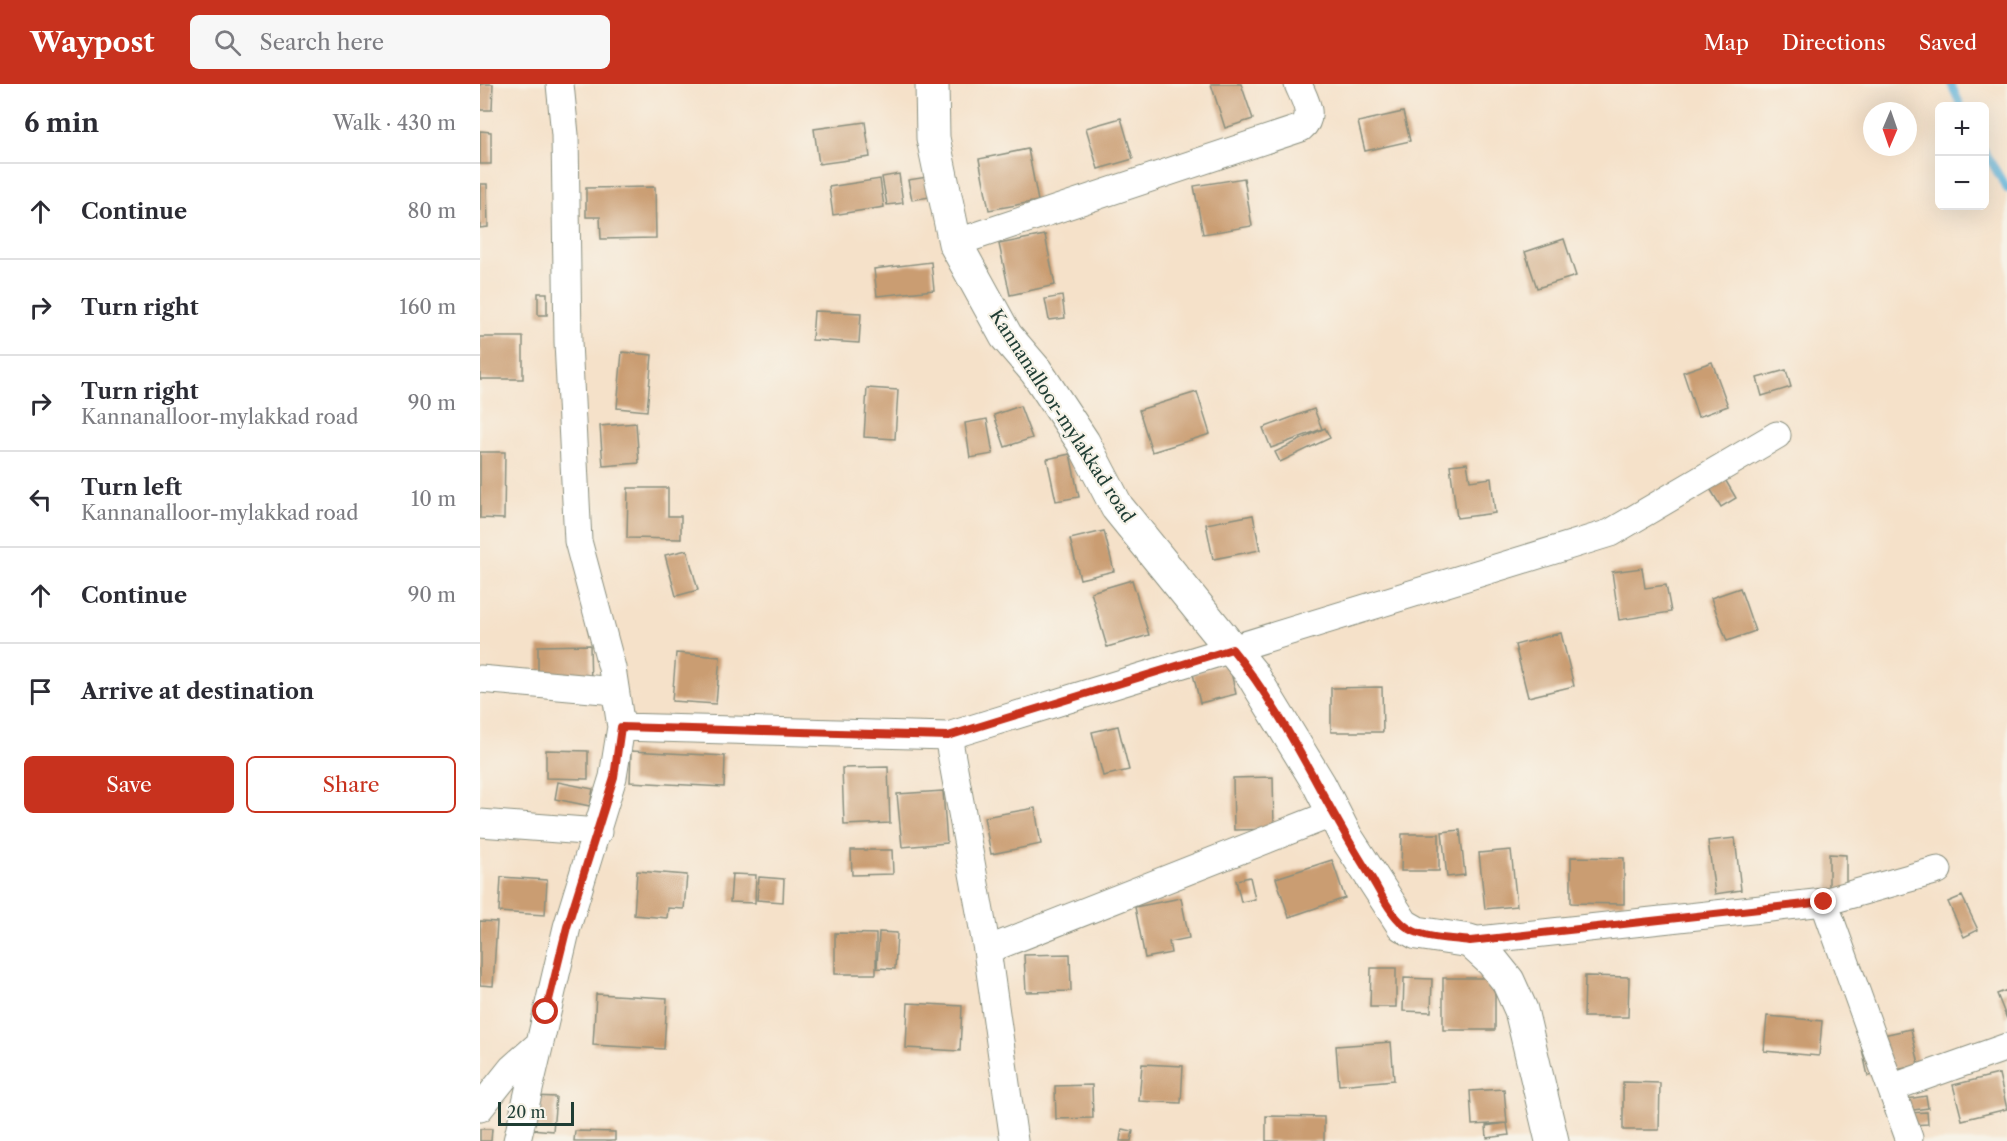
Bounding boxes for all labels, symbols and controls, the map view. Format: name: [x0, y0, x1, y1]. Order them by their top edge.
search box: [190, 15, 610, 69]
text: Waypost: [30, 25, 154, 59]
icon: search: [211, 26, 244, 59]
text: Search here: [259, 29, 384, 56]
text: Map: [1704, 30, 1749, 55]
text: Directions: [1782, 30, 1886, 55]
text: Saved: [1919, 30, 1977, 55]
north arrow: [1863, 102, 1917, 156]
map controls: [1935, 102, 1989, 210]
button: +: [1935, 102, 1989, 156]
text: 6 min: [24, 107, 99, 139]
text: Walk · 430 m: [333, 111, 456, 135]
button: −: [1935, 156, 1989, 210]
icon: ahead: [24, 195, 57, 228]
text: Continue: [81, 198, 187, 225]
text: 80 m: [408, 199, 456, 223]
icon: right: [24, 291, 57, 324]
text: Turn right: [81, 294, 199, 321]
text: 160 m: [399, 295, 456, 319]
street label: Kannanalloor-mylakkad road: [985, 305, 1139, 527]
text: Turn right: [81, 378, 199, 405]
icon: right: [24, 387, 57, 420]
text: 90 m: [408, 391, 456, 415]
text: Kannanalloor-mylakkad road: [81, 405, 359, 429]
text: Turn left: [81, 474, 182, 501]
icon: left: [24, 483, 57, 516]
text: 10 m: [411, 487, 456, 511]
text: Kannanalloor-mylakkad road: [81, 501, 359, 525]
icon: ahead: [24, 579, 57, 612]
text: Continue: [81, 582, 187, 609]
text: 90 m: [408, 583, 456, 607]
icon: arrive: [24, 675, 57, 708]
text: Arrive at destination: [81, 678, 314, 705]
button: Save: [24, 756, 234, 813]
button: Share: [246, 756, 456, 813]
route end: [1810, 888, 1836, 914]
route start: [532, 998, 558, 1024]
scale bar: [498, 1099, 574, 1126]
text: 20 m: [507, 1102, 546, 1122]

